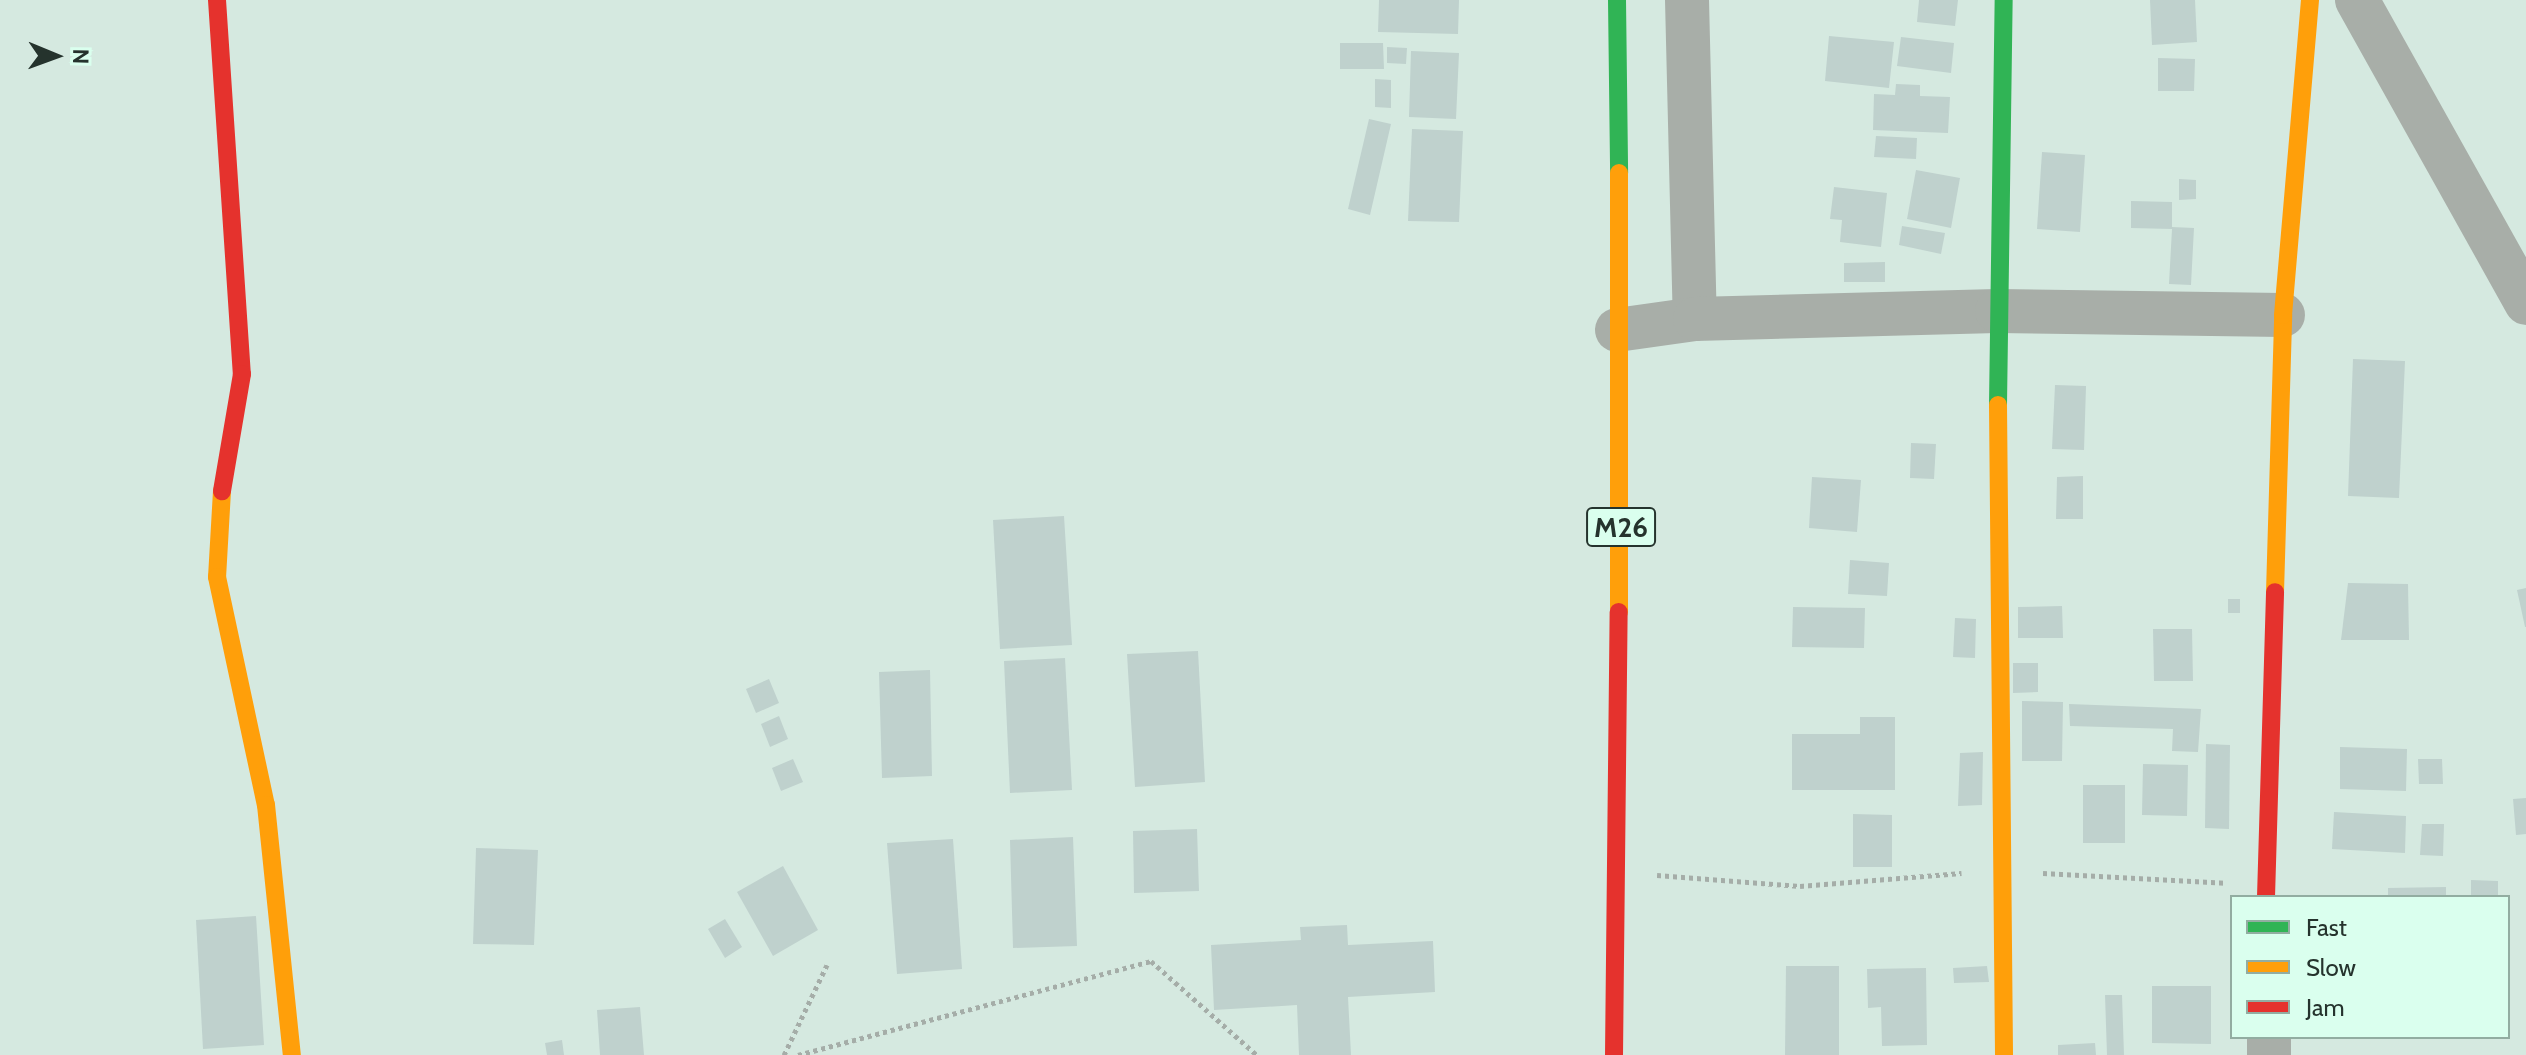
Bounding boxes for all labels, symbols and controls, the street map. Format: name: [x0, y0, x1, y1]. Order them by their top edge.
north arrow: [16, 16, 96, 96]
text: N: [67, 48, 94, 64]
road number: M26: [1585, 503, 1657, 551]
legend: [2230, 895, 2510, 1039]
text: Fast: [2306, 913, 2347, 942]
text: Slow: [2306, 953, 2356, 982]
text: Jam: [2306, 993, 2344, 1022]

